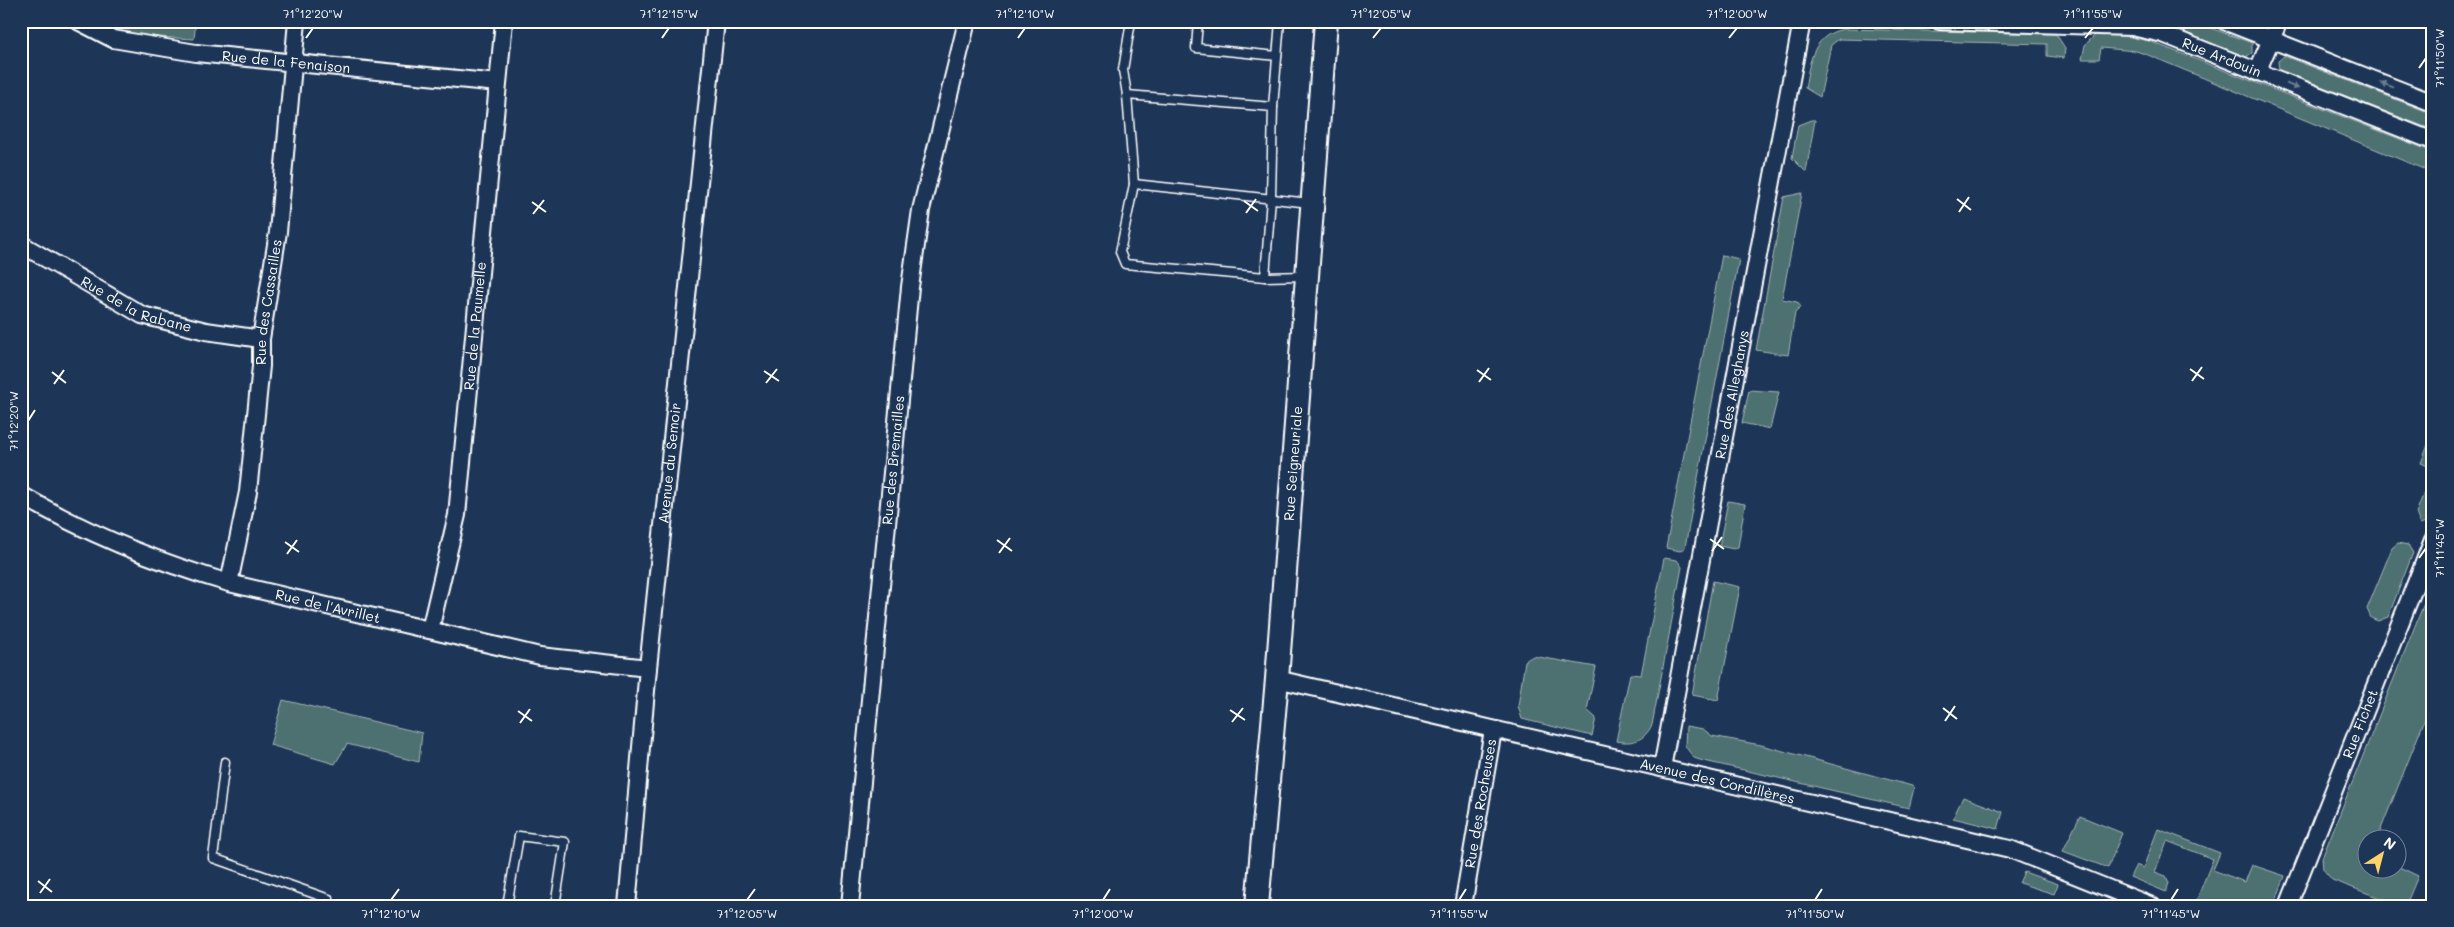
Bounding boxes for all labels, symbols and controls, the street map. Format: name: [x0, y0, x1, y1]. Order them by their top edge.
text: 71°12'20"W: [283, 5, 343, 21]
text: 71°12'15"W: [640, 5, 698, 21]
text: 71°12'10"W: [996, 5, 1054, 21]
text: 71°12'05"W: [1351, 5, 1411, 21]
text: 71°12'00"W: [1707, 5, 1767, 21]
text: 71°11'55"W: [2064, 5, 2122, 21]
text: 71°11'50"W: [2431, 28, 2447, 88]
street label: Rue Ardouin: [2180, 33, 2264, 81]
street label: Rue de la Fenaison: [221, 46, 351, 77]
one-way arrow: [2379, 81, 2394, 89]
one-way arrow: [2285, 82, 2300, 90]
street label: Rue des Cassailles: [251, 238, 286, 365]
street label: Rue de la Paumelle: [459, 261, 490, 391]
street label: Rue de la Rabane: [78, 271, 194, 336]
street label: Rue des Alleghanys: [1710, 328, 1753, 460]
text: 71°12'20"W: [5, 391, 21, 451]
street label: Rue des Bremailles: [877, 395, 908, 526]
street label: Avenue du Semoir: [653, 402, 685, 524]
street label: Rue Seigneuriale: [1279, 405, 1306, 522]
text: 71°11'45"W: [2431, 519, 2447, 577]
street label: Rue de l'Avrillet: [274, 584, 382, 627]
street label: Rue Fichet: [2337, 686, 2382, 761]
street label: Rue des Rocheuses: [1460, 737, 1500, 869]
street label: Avenue des Cordillères: [1638, 753, 1797, 808]
north arrow: [2356, 830, 2406, 880]
text: N: [2380, 832, 2400, 854]
text: 71°12'10"W: [362, 905, 420, 921]
text: 71°12'05"W: [717, 905, 777, 921]
text: 71°12'00"W: [1073, 905, 1133, 921]
text: 71°11'55"W: [1430, 905, 1488, 921]
text: 71°11'50"W: [1785, 905, 1845, 921]
text: 71°11'45"W: [2142, 905, 2200, 921]

